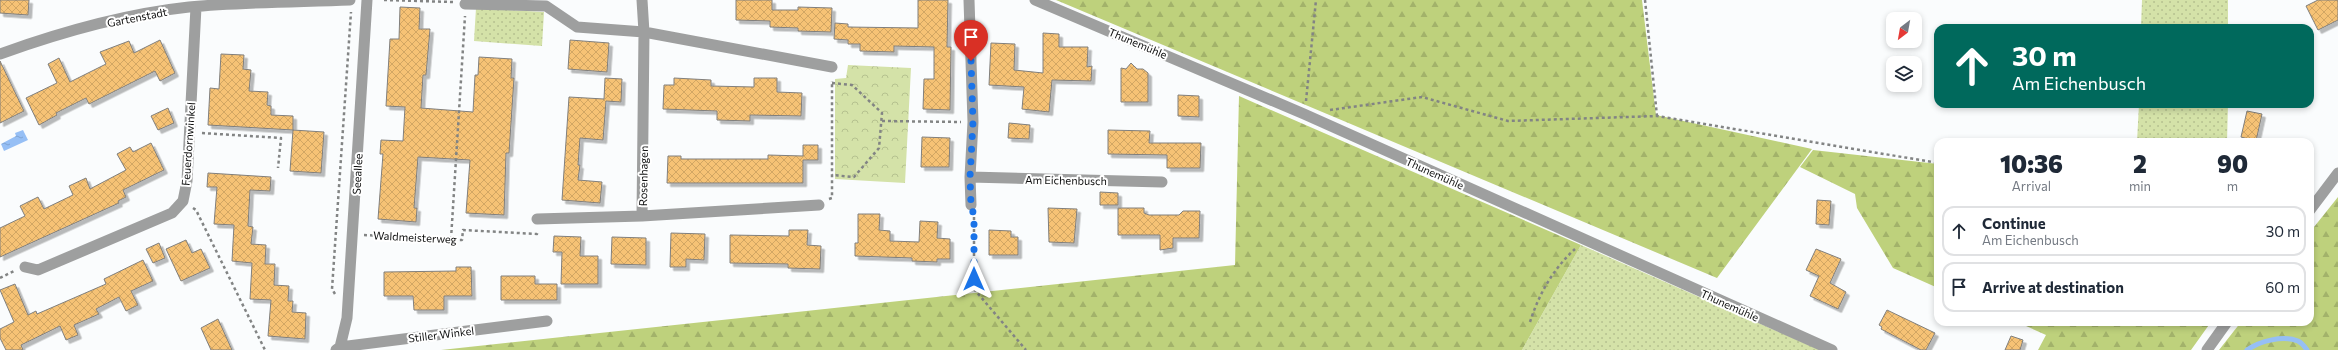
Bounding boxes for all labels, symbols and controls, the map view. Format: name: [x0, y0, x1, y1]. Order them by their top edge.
street label: Gartenstadt: [106, 5, 169, 29]
north arrow: [1886, 12, 1922, 48]
map controls: [1886, 12, 1922, 92]
pin: [954, 20, 988, 61]
street label: Thunemühle: [1107, 25, 1169, 61]
icon: arrive: [960, 26, 982, 48]
text: 30 m: [2012, 38, 2077, 72]
icon: ahead: [1946, 40, 1998, 92]
button: layers: [1886, 56, 1922, 92]
text: Am Eichenbusch: [2012, 72, 2146, 94]
street label: Feuerdornwinkel: [179, 102, 197, 186]
street label: Rosenhagen: [636, 146, 650, 206]
text: 10:36: [2000, 149, 2063, 178]
text: 2: [2133, 149, 2147, 178]
text: 90: [2217, 149, 2248, 178]
street label: Seeallee: [349, 153, 365, 195]
street label: Thunemühle: [1404, 154, 1466, 192]
street label: Am Eichenbusch: [1025, 173, 1107, 187]
text: Arrival: [2012, 178, 2051, 194]
text: min: [2129, 178, 2151, 194]
text: m: [2227, 178, 2238, 194]
text: Continue: [1982, 214, 2046, 232]
icon: ahead: [1948, 220, 1970, 242]
text: 30 m: [2266, 222, 2300, 240]
street label: Waldmeisterweg: [373, 228, 457, 246]
text: Am Eichenbusch: [1982, 232, 2079, 248]
position arrow: [953, 258, 995, 300]
icon: arrive: [1948, 276, 1970, 298]
text: Arrive at destination: [1982, 278, 2124, 296]
text: 60 m: [2265, 278, 2300, 296]
street label: Thunemühle: [1699, 286, 1761, 324]
street label: Stiller Winkel: [407, 324, 475, 344]

